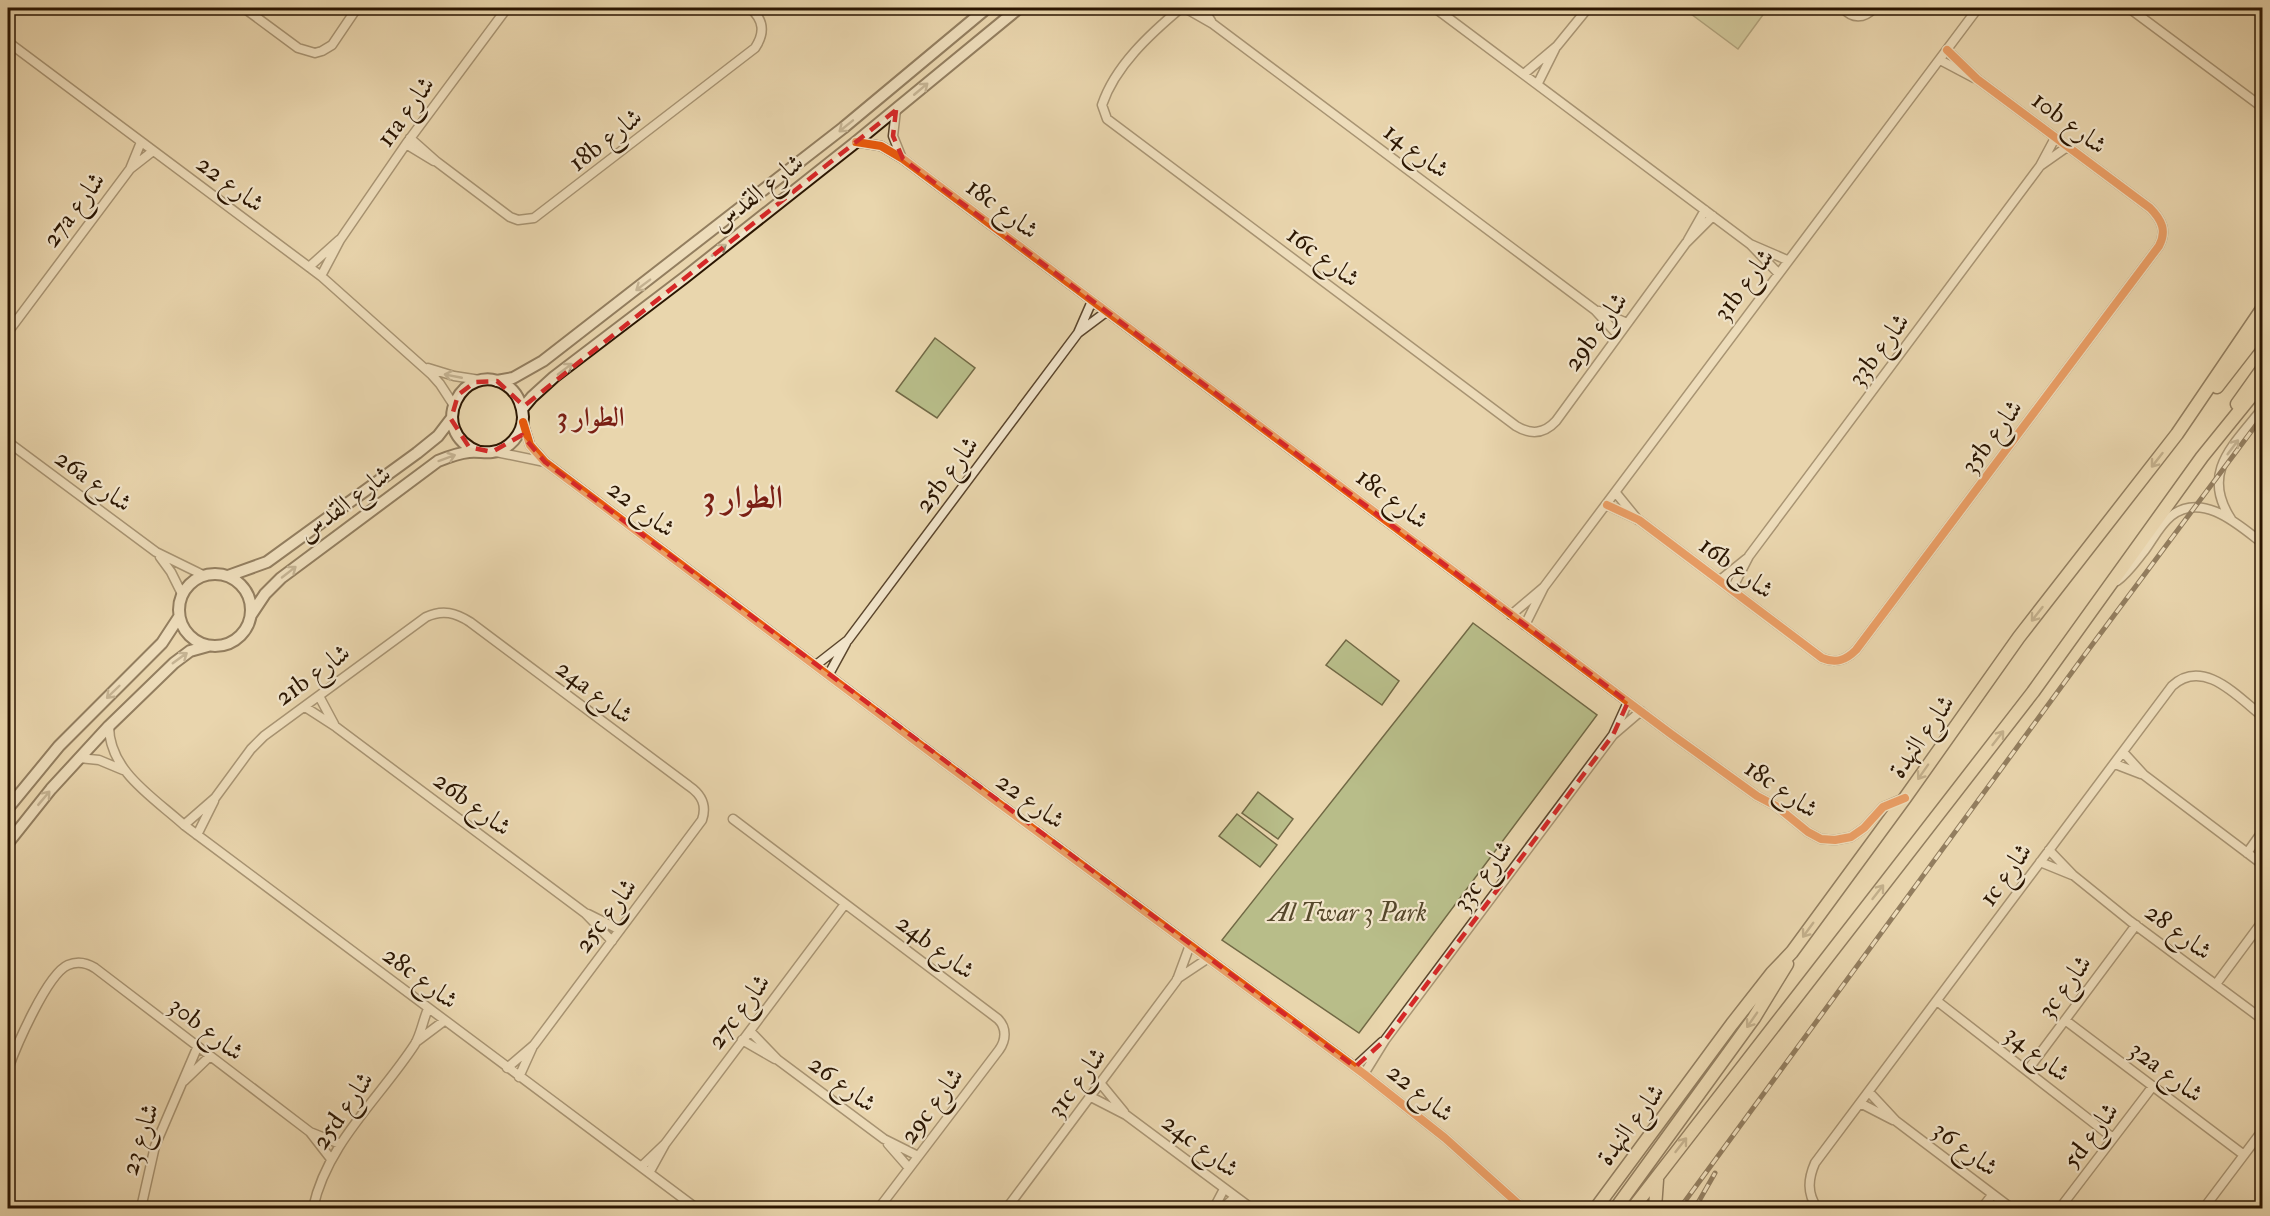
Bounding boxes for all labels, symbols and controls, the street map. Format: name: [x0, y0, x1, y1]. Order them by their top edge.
street label: 11a شارع: [369, 70, 446, 156]
one-way arrow: [913, 82, 928, 96]
street label: 10b شارع: [2022, 84, 2113, 165]
street label: 18b شارع: [562, 101, 652, 182]
street label: شارع 14: [1374, 116, 1456, 190]
one-way arrow: [838, 119, 854, 132]
street label: شارع القدس: [705, 147, 813, 243]
street label: شارع 22: [187, 148, 271, 224]
street label: 27a شارع: [35, 165, 117, 257]
street label: 18c شارع: [957, 171, 1045, 250]
street label: 16c شارع: [1277, 219, 1366, 299]
street label: 31b شارع: [1706, 242, 1785, 330]
one-way arrow: [711, 244, 727, 257]
one-way arrow: [635, 279, 651, 292]
street label: 29b شارع: [1556, 286, 1639, 380]
street label: 33b شارع: [1841, 307, 1921, 396]
one-way arrow: [556, 362, 572, 375]
one-way arrow: [444, 370, 464, 381]
street label: 35b شارع: [1954, 393, 2034, 483]
district label: الطوار 3: [557, 401, 625, 434]
street label: 25b شارع: [908, 430, 990, 522]
one-way arrow: [2226, 439, 2239, 455]
street label: 26a شارع: [46, 442, 138, 524]
one-way arrow: [437, 452, 456, 463]
one-way arrow: [2150, 452, 2163, 468]
street label: شارع القدس: [292, 458, 401, 553]
street label: 18c شارع: [1347, 461, 1435, 540]
street label: شارع 22: [598, 473, 682, 549]
district label: الطوار 3: [703, 478, 783, 518]
street label: 16b شارع: [1690, 529, 1780, 610]
one-way arrow: [281, 565, 297, 578]
one-way arrow: [2030, 606, 2043, 622]
street label: 21b شارع: [268, 637, 360, 717]
one-way arrow: [172, 652, 188, 664]
street label: 24a شارع: [546, 652, 639, 735]
one-way arrow: [106, 684, 121, 699]
street label: شارع النهدة: [1882, 689, 1966, 787]
one-way arrow: [1991, 730, 2004, 746]
street label: 18c شارع: [1736, 752, 1824, 830]
street label: 26b شارع: [424, 764, 518, 848]
one-way arrow: [1917, 764, 1929, 780]
street label: شارع 22: [987, 765, 1071, 840]
one-way arrow: [37, 791, 51, 806]
street label: 33c شارع: [1446, 834, 1524, 921]
street label: 1c شارع: [1972, 837, 2043, 915]
street label: 25c شارع: [567, 872, 648, 962]
one-way arrow: [1872, 884, 1885, 900]
street label: شارع 28: [2135, 896, 2218, 971]
park label: Al Twar 3 Park: [1266, 897, 1427, 929]
street label: 24b شارع: [887, 907, 981, 991]
one-way arrow: [1802, 921, 1815, 937]
street label: 28c شارع: [373, 939, 465, 1021]
street label: 3c شارع: [2031, 949, 2103, 1028]
street label: 27c شارع: [700, 968, 781, 1059]
street label: 30b شارع: [159, 989, 250, 1072]
one-way arrow: [1746, 1012, 1758, 1028]
street label: شارع 34: [1995, 1018, 2077, 1093]
street label: 32a شارع: [2120, 1034, 2210, 1114]
street label: 31c شارع: [1040, 1041, 1118, 1127]
street label: شارع 26: [799, 1048, 883, 1124]
street label: شارع 22: [1377, 1056, 1460, 1133]
street label: 29c شارع: [893, 1061, 975, 1153]
street label: 25d شارع: [304, 1065, 385, 1159]
street label: شارع النهدة: [1590, 1077, 1676, 1175]
street label: 5d شارع: [2055, 1096, 2130, 1178]
street label: شارع 23: [113, 1099, 171, 1181]
street label: 24c شارع: [1153, 1106, 1245, 1189]
street label: شارع 36: [1923, 1114, 2004, 1188]
one-way arrow: [1675, 1138, 1688, 1154]

